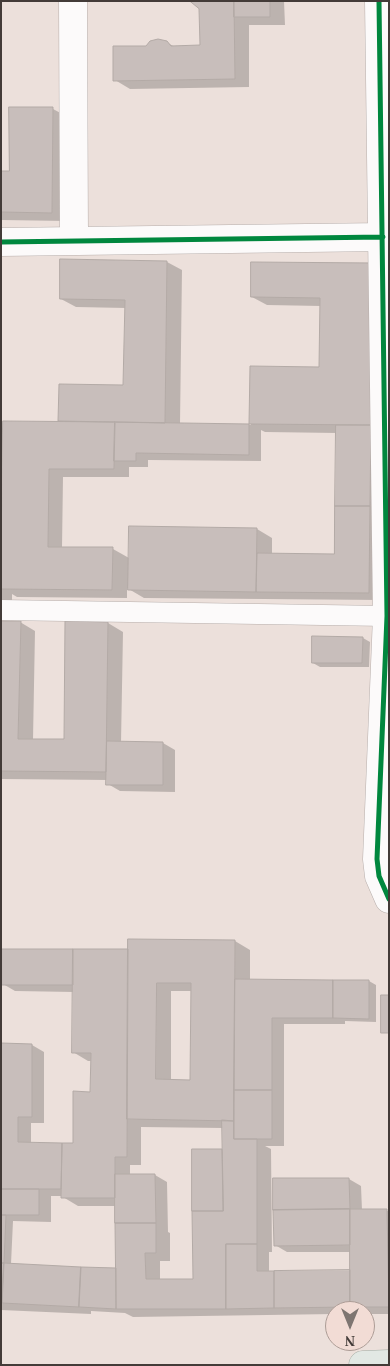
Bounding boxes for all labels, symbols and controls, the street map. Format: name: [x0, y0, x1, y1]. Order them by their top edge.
north arrow: [325, 1301, 375, 1351]
text: N: [345, 1333, 355, 1348]

